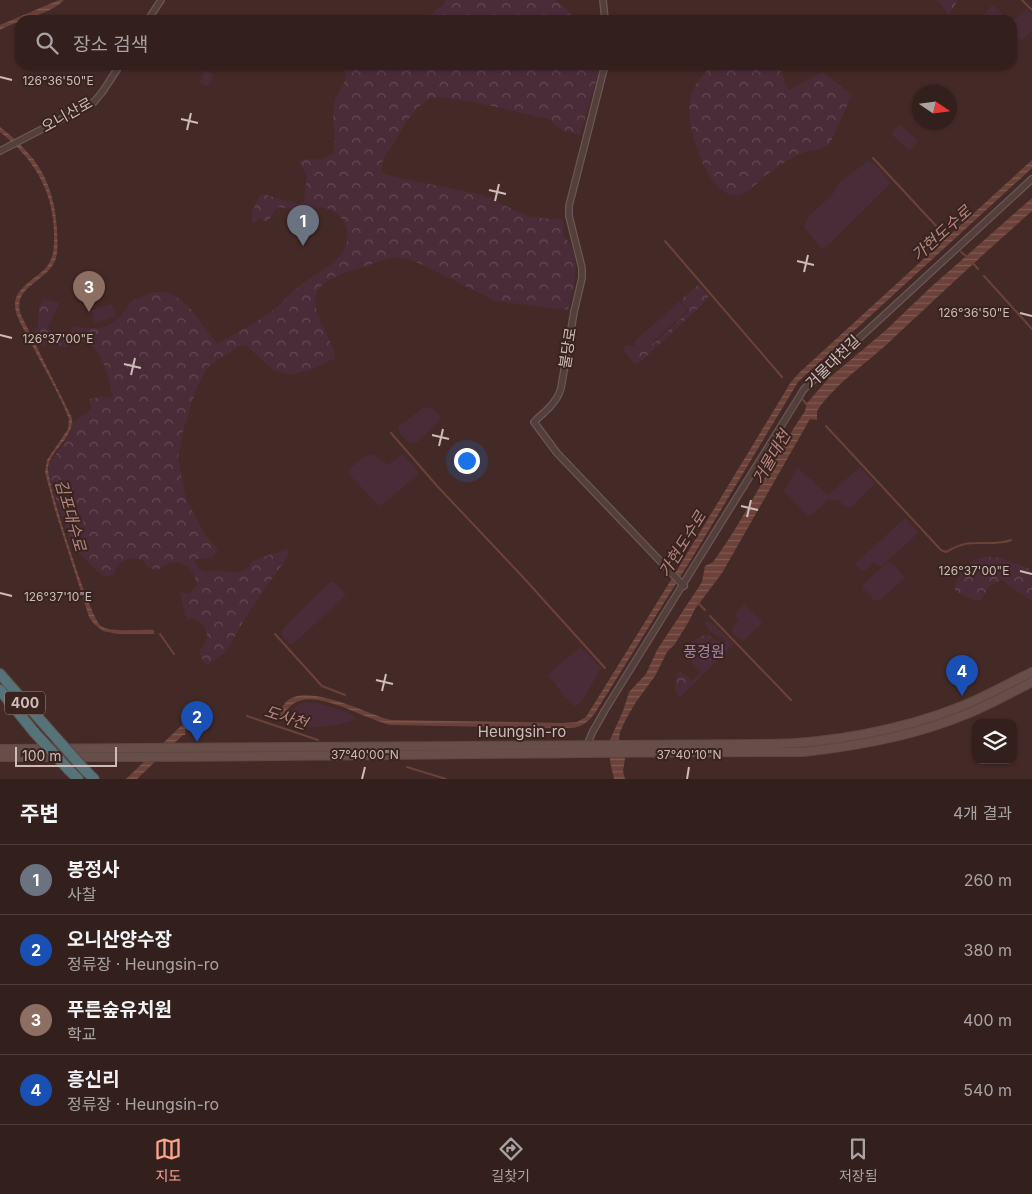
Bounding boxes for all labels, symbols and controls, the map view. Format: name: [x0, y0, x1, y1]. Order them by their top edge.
search box: [15, 15, 1017, 70]
icon: search: [33, 29, 61, 57]
text: 장소 검색: [73, 33, 148, 56]
text: 126°36'50"E: [22, 73, 94, 88]
north arrow: [912, 85, 957, 130]
street label: 오니산로: [38, 93, 96, 136]
water label: 가현도수로: [907, 200, 976, 265]
pin: 1: [287, 205, 319, 246]
pin: 3: [73, 271, 105, 312]
text: 126°36'50"E: [938, 305, 1010, 320]
street label: 불당로: [555, 326, 580, 370]
text: 126°37'00"E: [23, 331, 93, 346]
street label: 거물대천길: [801, 331, 864, 392]
water label: 거물대천: [748, 425, 796, 488]
your location: [454, 448, 480, 474]
water label: 김포대수로: [51, 477, 91, 554]
water label: 가현도수로: [654, 506, 711, 581]
text: 126°37'00"E: [939, 563, 1009, 578]
text: 126°37'10"E: [24, 589, 92, 604]
park label: 풍경원: [683, 642, 725, 661]
pin: 4: [946, 655, 978, 696]
road number: 400: [5, 691, 45, 714]
pin: 2: [181, 701, 213, 742]
water label: 도사천: [262, 701, 312, 734]
map controls: [972, 719, 1017, 764]
button: layers: [972, 719, 1017, 764]
street label: Heungsin-ro: [478, 722, 566, 741]
scale bar: [15, 744, 118, 767]
text: 100 m: [22, 747, 62, 764]
text: 37°40'00"N: [331, 747, 399, 762]
text: 37°40'10"N: [656, 747, 722, 762]
text: 주변: [20, 801, 59, 826]
text: 4개 결과: [953, 803, 1012, 823]
text: 봉정사: [67, 858, 119, 881]
text: 1: [33, 870, 39, 890]
text: 260 m: [964, 870, 1012, 890]
text: 사찰: [67, 884, 96, 904]
text: 오니산양수장: [67, 928, 172, 951]
text: 2: [31, 940, 41, 960]
text: 380 m: [964, 940, 1012, 960]
text: 정류장 · Heungsin-ro: [67, 954, 219, 974]
text: 푸른숲유치원: [67, 998, 172, 1021]
text: 3: [31, 1010, 41, 1030]
text: 400 m: [963, 1010, 1012, 1030]
text: 학교: [67, 1024, 96, 1044]
text: 흥신리: [67, 1068, 119, 1091]
text: 4: [31, 1080, 41, 1100]
text: 540 m: [963, 1080, 1012, 1100]
text: 정류장 · Heungsin-ro: [67, 1094, 219, 1114]
tab: 지도: [154, 1135, 182, 1185]
tab: 길찾기: [491, 1135, 530, 1185]
tab: 저장됨: [839, 1135, 878, 1185]

